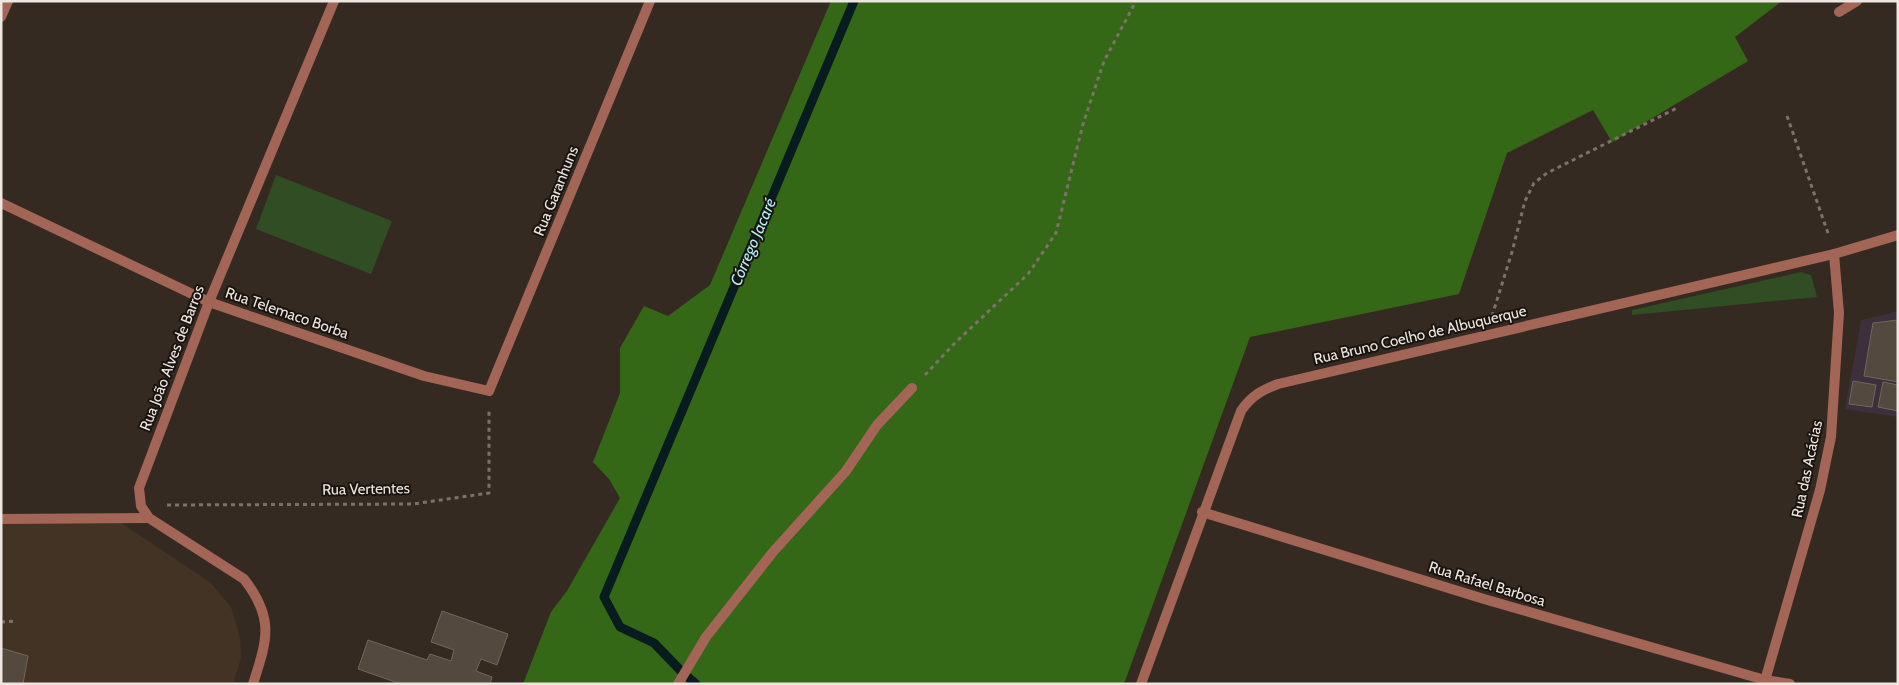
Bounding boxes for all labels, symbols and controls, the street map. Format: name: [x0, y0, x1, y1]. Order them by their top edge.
street label: Rua Garanhuns: [530, 143, 582, 239]
water label: Córrego Jacaré: [726, 196, 780, 288]
street label: Rua João Alves de Barros: [136, 283, 208, 433]
street label: Rua Telemaco Borba: [223, 283, 352, 343]
street label: Rua Bruno Coelho de Albuquerque: [1312, 302, 1528, 368]
street label: Rua das Acácias: [1788, 419, 1826, 519]
street label: Rua Vertentes: [322, 479, 410, 499]
street label: Rua Rafael Barbosa: [1427, 558, 1548, 611]

